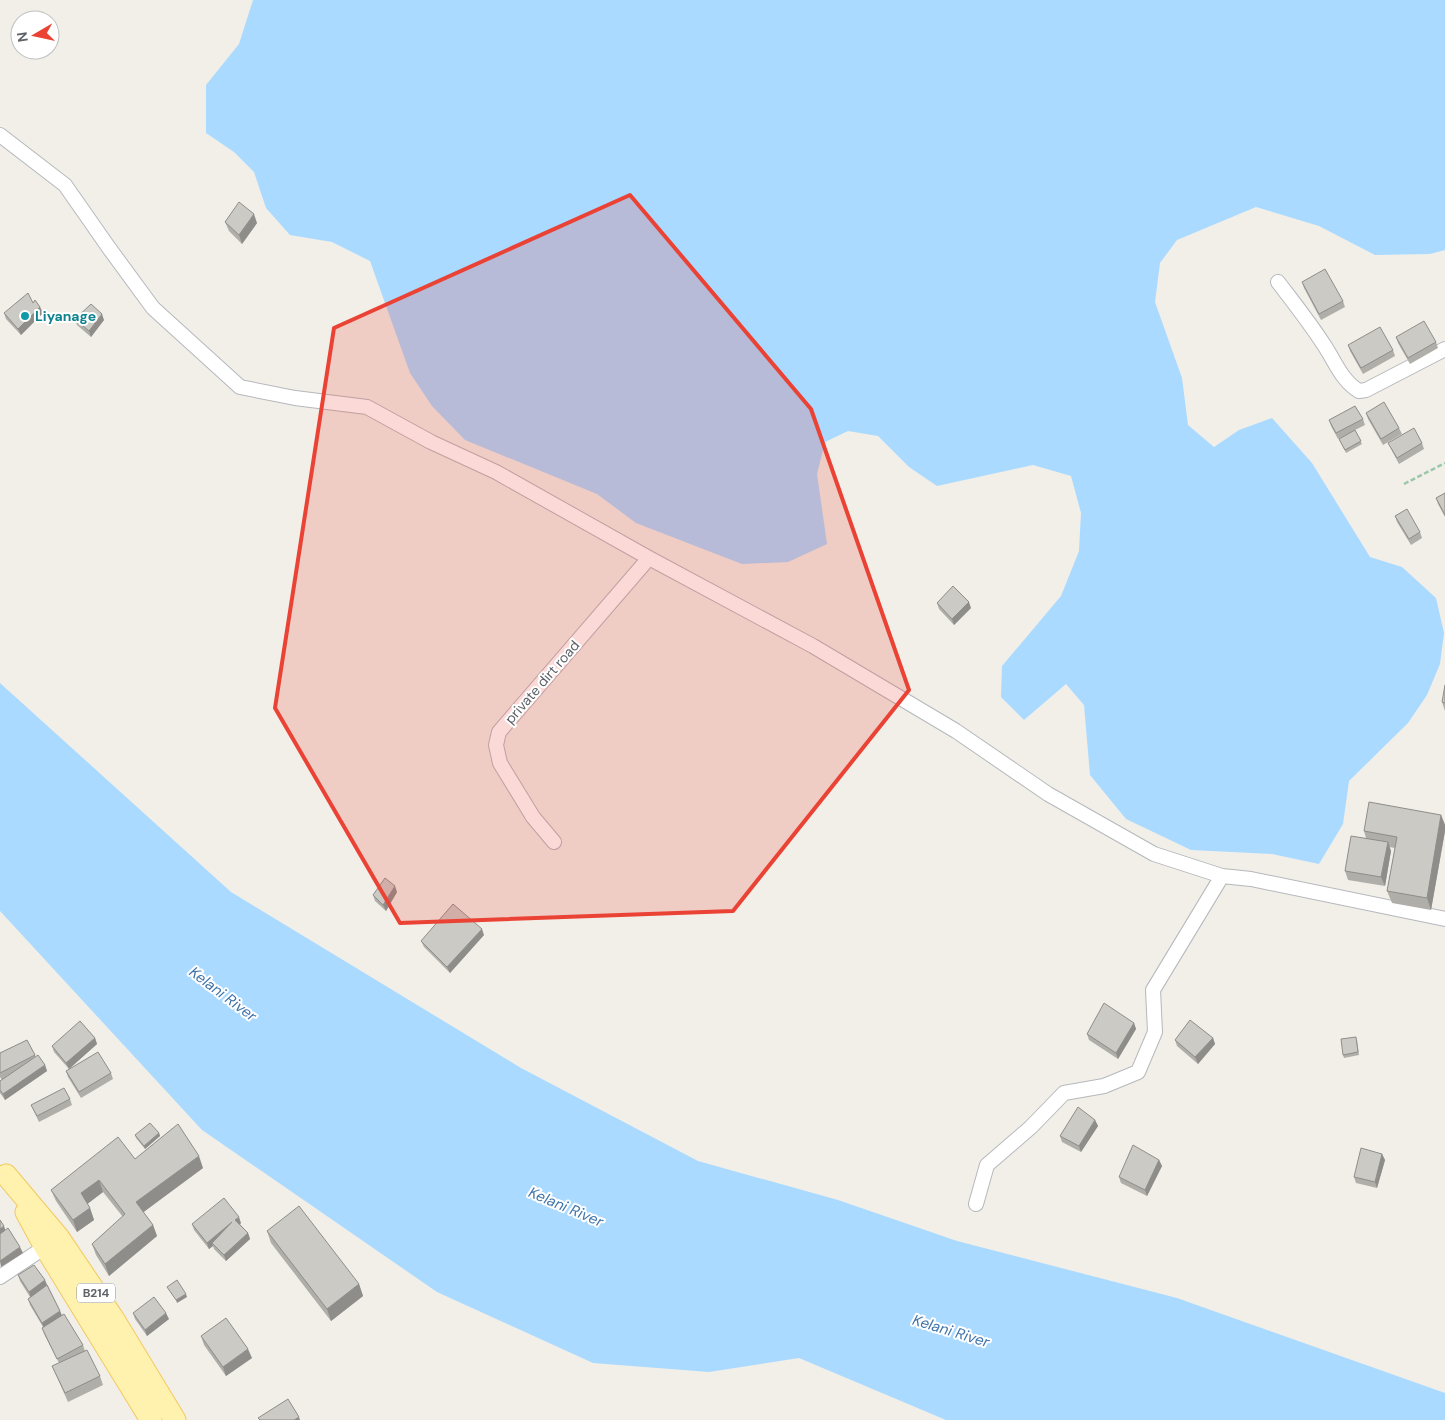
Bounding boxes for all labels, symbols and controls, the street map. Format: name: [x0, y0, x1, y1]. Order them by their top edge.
north arrow: [10, 10, 60, 60]
text: N: [12, 31, 32, 43]
place label: Liyanage: [35, 307, 96, 325]
marker: Liyanage: [19, 310, 31, 322]
street label: private dirt road: [501, 637, 583, 727]
water label: Kelani River: [185, 962, 261, 1026]
water label: Kelani River: [526, 1182, 607, 1232]
road number: B214: [77, 1284, 115, 1302]
water label: Kelani River: [910, 1310, 992, 1352]

